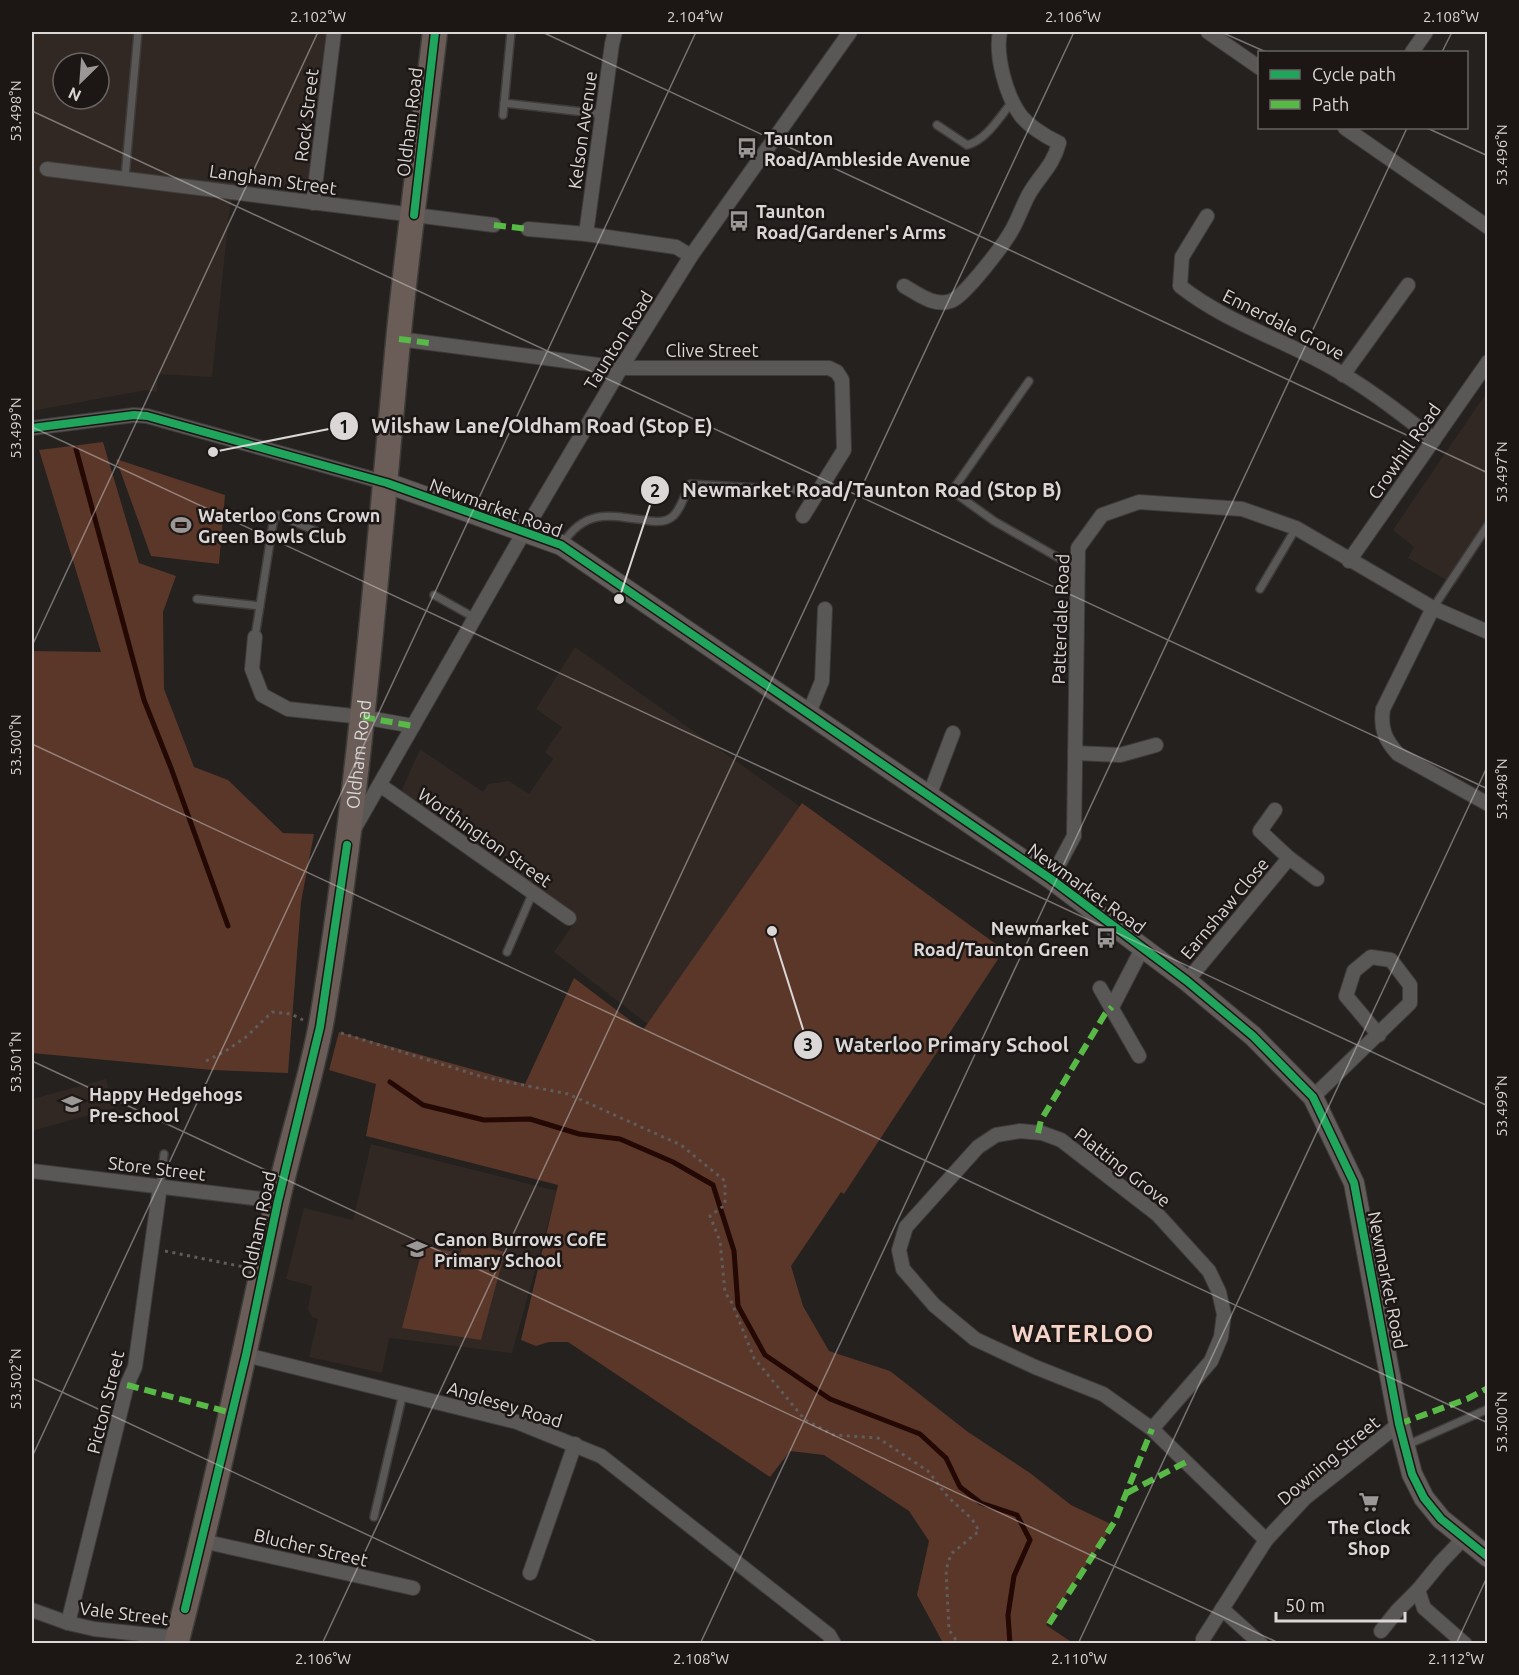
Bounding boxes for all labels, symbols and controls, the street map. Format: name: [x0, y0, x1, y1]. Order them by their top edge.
text: 2.102°W: [290, 8, 346, 25]
text: 2.104°W: [667, 8, 723, 25]
text: 2.106°W: [1045, 8, 1101, 25]
text: 2.108°W: [1423, 8, 1479, 25]
north arrow: [51, 51, 111, 111]
legend: [1258, 51, 1468, 129]
text: Cycle path: [1312, 64, 1396, 84]
street label: Oldham Road: [392, 66, 426, 178]
street label: Rock Street: [290, 67, 322, 163]
street label: Kelson Avenue: [564, 70, 600, 190]
text: 53.498°N: [7, 80, 24, 142]
text: N: [65, 84, 84, 105]
text: Path: [1312, 94, 1349, 114]
text: 53.496°N: [1493, 124, 1510, 186]
place label: Taunton Road/Ambleside Avenue: [764, 128, 970, 169]
bus stop icon: Taunton Road/Ambleside Avenue: [735, 136, 759, 160]
street label: Langham Street: [208, 160, 338, 198]
place label: Taunton Road/Gardener's Arms: [756, 201, 946, 242]
bus stop icon: Taunton Road/Gardener's Arms: [727, 209, 751, 233]
street label: Ennerdale Grove: [1220, 285, 1348, 363]
street label: Taunton Road: [580, 287, 656, 393]
street label: Clive Street: [665, 340, 759, 360]
text: 53.499°N: [7, 397, 24, 459]
street label: Crowhill Road: [1364, 399, 1444, 503]
callout: Wilshaw Lane/Oldham Road (Stop E): [329, 407, 725, 445]
text: Wilshaw Lane/Oldham Road (Stop E): [371, 414, 713, 437]
text: 1: [339, 416, 349, 436]
text: 53.497°N: [1493, 441, 1510, 503]
callout: Newmarket Road/Taunton Road (Stop B): [640, 471, 1074, 509]
street label: Newmarket Road: [427, 474, 565, 540]
text: Newmarket Road/Taunton Road (Stop B): [682, 478, 1062, 501]
text: 2: [650, 480, 660, 500]
place label: Waterloo Cons Crown Green Bowls Club: [198, 505, 380, 546]
sports icon: Waterloo Cons Crown Green Bowls Club: [169, 513, 193, 537]
street label: Patterdale Road: [1048, 553, 1072, 685]
street label: Oldham Road: [342, 699, 374, 810]
text: 53.500°N: [7, 714, 24, 776]
text: 53.498°N: [1493, 758, 1510, 820]
street label: Worthington Street: [414, 783, 556, 891]
street label: Newmarket Road: [1025, 839, 1149, 937]
street label: Earnshaw Close: [1176, 853, 1272, 963]
place label: Newmarket Road/Taunton Green: [913, 918, 1089, 959]
bus stop icon: Newmarket Road/Taunton Green: [1094, 926, 1118, 950]
callout: Waterloo Primary School: [793, 1026, 1081, 1064]
text: 53.501°N: [7, 1031, 24, 1093]
text: Waterloo Primary School: [835, 1033, 1069, 1056]
text: 3: [803, 1034, 813, 1054]
text: 53.499°N: [1493, 1075, 1510, 1137]
place label: Happy Hedgehogs Pre-school: [89, 1084, 243, 1125]
school or university icon: Happy Hedgehogs Pre-school: [60, 1092, 84, 1116]
street label: Platting Grove: [1071, 1123, 1175, 1211]
street label: Store Street: [107, 1152, 207, 1184]
street label: Oldham Road: [237, 1169, 279, 1281]
street label: Newmarket Road: [1365, 1209, 1411, 1351]
place label: Canon Burrows CofE Primary School: [434, 1229, 607, 1270]
school or university icon: Canon Burrows CofE Primary School: [405, 1237, 429, 1261]
district label: WATERLOO: [1011, 1320, 1155, 1347]
text: 53.502°N: [7, 1348, 24, 1410]
street label: Picton Street: [83, 1348, 127, 1456]
street label: Anglesey Road: [445, 1377, 565, 1431]
text: 53.500°N: [1493, 1391, 1510, 1453]
street label: Downing Street: [1273, 1412, 1383, 1508]
supermarket icon: The Clock Shop: [1357, 1490, 1381, 1514]
place label: The Clock Shop: [1328, 1517, 1410, 1558]
street label: Blucher Street: [252, 1524, 370, 1570]
scale bar: [1276, 1585, 1405, 1623]
text: 50 m: [1285, 1595, 1325, 1615]
street label: Vale Street: [78, 1598, 170, 1628]
text: 2.106°W: [295, 1650, 351, 1667]
text: 2.108°W: [673, 1650, 729, 1667]
text: 2.110°W: [1051, 1650, 1107, 1667]
text: 2.112°W: [1428, 1650, 1484, 1667]

